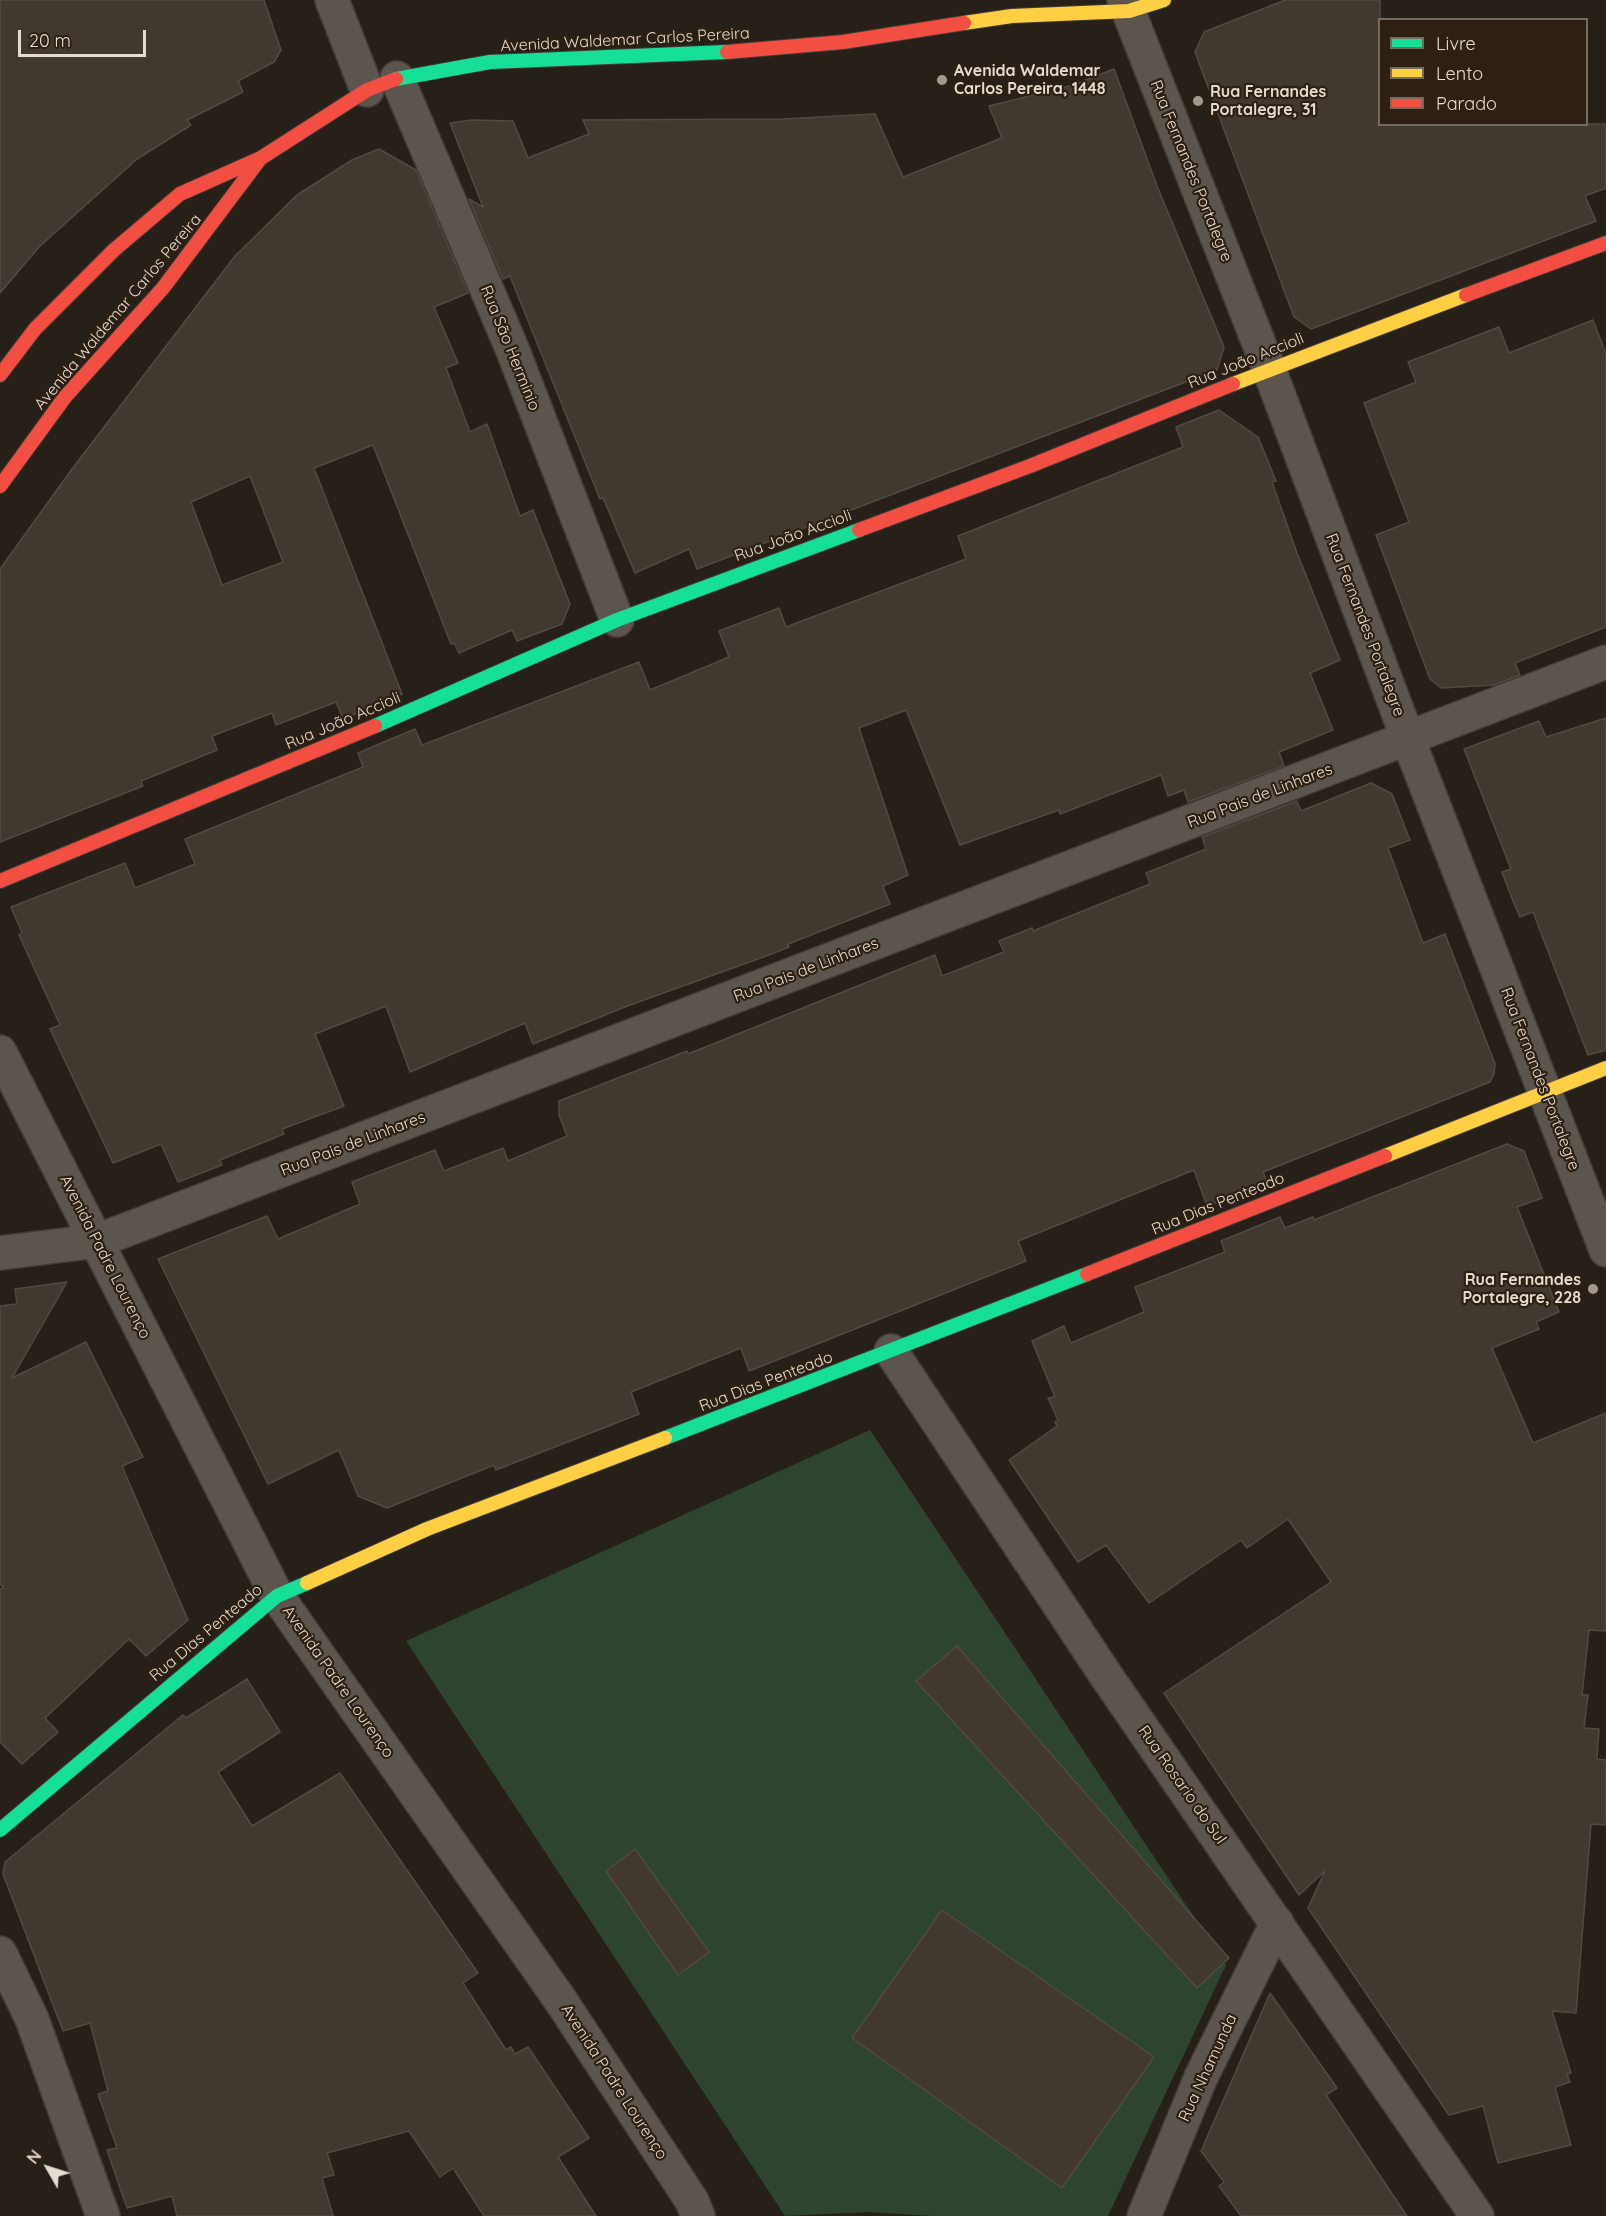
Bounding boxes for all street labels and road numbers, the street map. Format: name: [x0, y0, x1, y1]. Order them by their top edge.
street label: Avenida Waldemar Carlos Pereira: [500, 24, 750, 56]
street label: Rua Fernandes Portalegre: [1146, 77, 1236, 265]
street label: Avenida Waldemar Carlos Pereira: [30, 210, 206, 414]
street label: Rua São Herminio: [476, 283, 544, 413]
street label: Rua João Accioli: [1185, 329, 1307, 393]
street label: Rua João Accioli: [732, 506, 854, 566]
street label: Rua Fernandes Portalegre: [1321, 531, 1409, 719]
street label: Rua João Accioli: [282, 688, 404, 754]
street label: Rua Pais de Linhares: [1185, 760, 1335, 832]
street label: Rua Pais de Linhares: [731, 934, 881, 1006]
street label: Rua Fernandes Portalegre: [1496, 985, 1584, 1173]
street label: Rua Pais de Linhares: [278, 1108, 428, 1180]
street label: Rua Dias Penteado: [1149, 1169, 1287, 1239]
street label: Avenida Padre Lourenço: [55, 1172, 155, 1342]
street label: Rua Dias Penteado: [697, 1348, 835, 1416]
street label: Rua Dias Penteado: [146, 1580, 266, 1686]
street label: Avenida Padre Lourenço: [278, 1602, 398, 1762]
street label: Rua Rosario do Sul: [1134, 1722, 1230, 1848]
street label: Avenida Padre Lourenço: [557, 2001, 671, 2163]
street label: Rua Nhamunda: [1175, 2011, 1241, 2125]

